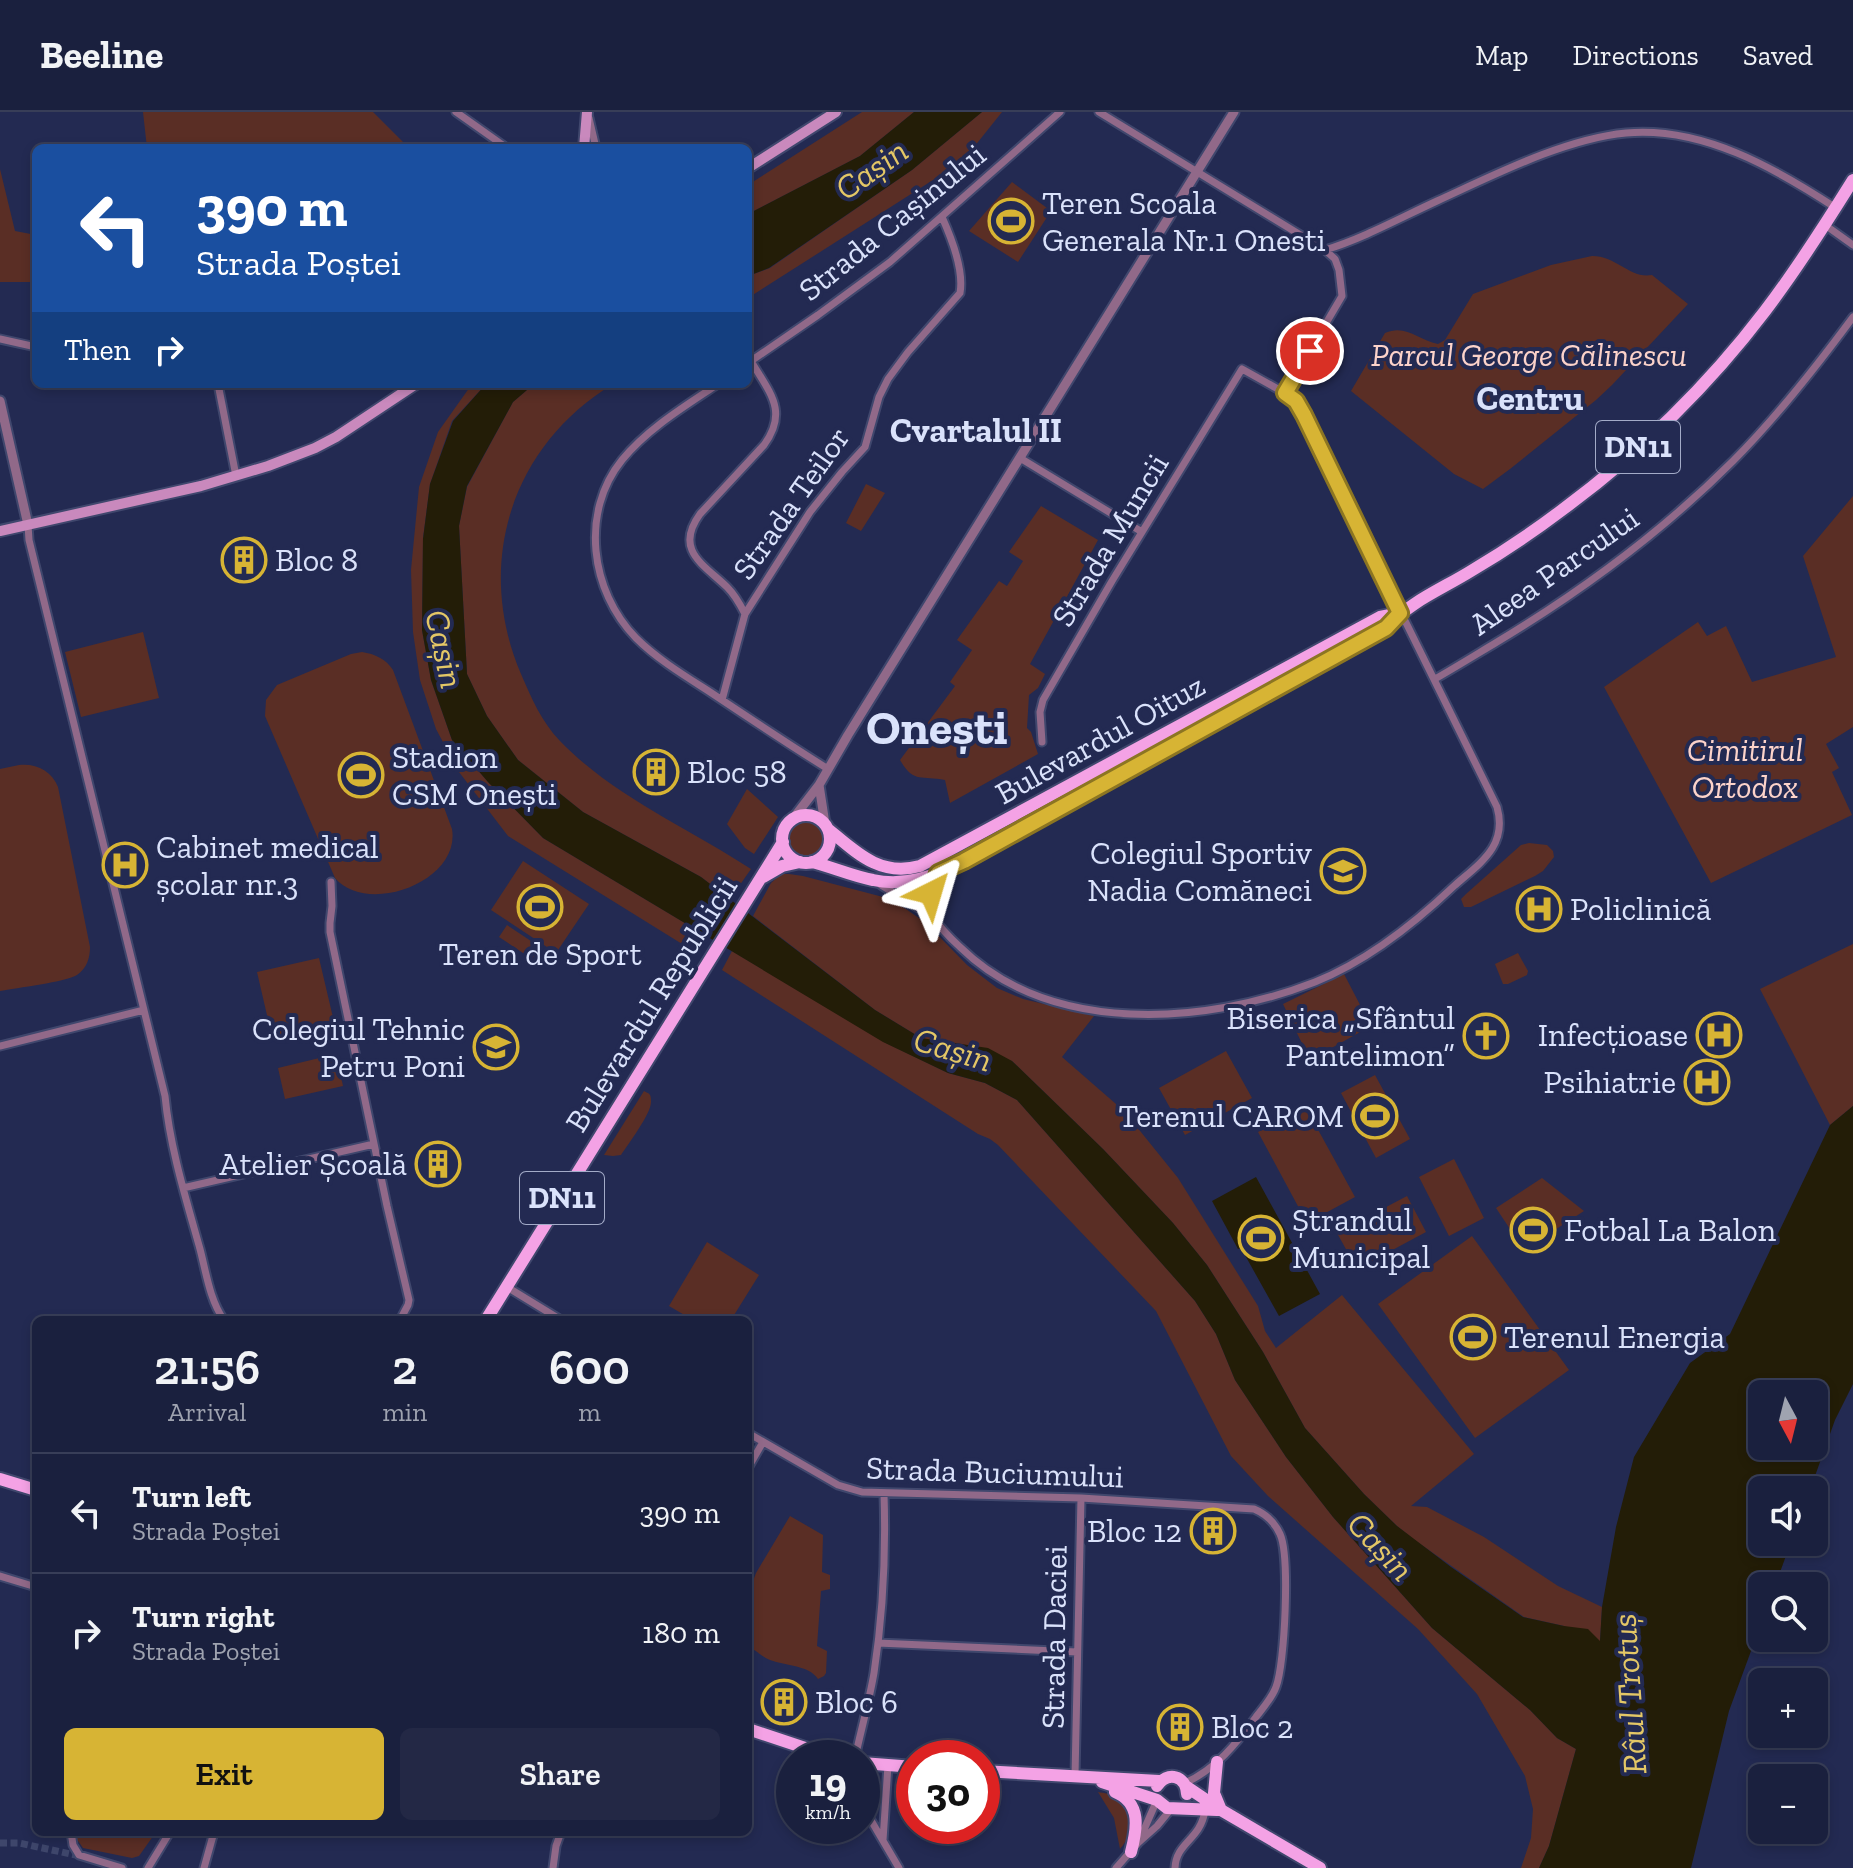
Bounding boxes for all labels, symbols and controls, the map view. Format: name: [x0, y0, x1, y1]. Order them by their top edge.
text: Beeline: [40, 32, 163, 78]
text: Map: [1475, 39, 1528, 72]
text: Directions: [1572, 39, 1699, 72]
text: Saved: [1743, 39, 1813, 72]
water label: Cașin: [827, 130, 916, 209]
street label: Strada Cașinului: [791, 135, 993, 309]
text: 390 m: [196, 173, 348, 240]
icon: left: [64, 176, 168, 280]
place label: Teren Scoala Generala Nr.1 Onesti: [1042, 184, 1326, 259]
sports icon: Teren Scoala Generala Nr.1 Onesti: [987, 197, 1035, 245]
text: Strada Poștei: [196, 241, 401, 284]
pin: [1276, 317, 1344, 385]
icon: right: [147, 328, 191, 372]
icon: arrive: [1288, 329, 1332, 373]
text: Then: [64, 332, 131, 368]
park label: Parcul George Călinescu: [1371, 336, 1687, 374]
district label: Centru: [1477, 378, 1584, 419]
district label: Cvartalul II: [890, 410, 1062, 451]
street label: Strada Teilor: [724, 419, 858, 587]
road number: DN11: [1596, 421, 1680, 473]
street label: Strada Muncii: [1044, 447, 1176, 633]
street label: Aleea Parcului: [1462, 499, 1646, 643]
building icon: Bloc 8: [220, 536, 268, 584]
place label: Bloc 8: [275, 541, 358, 579]
water label: Cașin: [416, 606, 473, 692]
street label: Bulevardul Oituz: [989, 666, 1211, 812]
district label: Onești: [866, 699, 1008, 756]
park label: Cimitirul Ortodox: [1687, 731, 1803, 806]
place label: Stadion CSM Onești: [392, 738, 557, 813]
building icon: Bloc 58: [632, 748, 680, 796]
sports icon: Stadion CSM Onești: [337, 751, 385, 799]
place label: Bloc 58: [687, 753, 787, 791]
place label: Cabinet medical școlar nr.3: [156, 828, 379, 903]
place label: Colegiul Sportiv Nadia Comăneci: [1087, 834, 1312, 909]
hospital icon: Cabinet medical școlar nr.3: [101, 841, 149, 889]
school or university icon: Colegiul Sportiv Nadia Comăneci: [1319, 847, 1367, 895]
position arrow: [889, 851, 973, 935]
street label: Bulevardul Republicii: [557, 869, 745, 1139]
sports icon: Teren de Sport: [516, 883, 564, 931]
hospital icon: Policlinică: [1515, 885, 1563, 933]
place label: Policlinică: [1570, 890, 1711, 928]
place label: Teren de Sport: [438, 935, 642, 973]
place label: Biserica „Sfântul Pantelimon”: [1227, 999, 1455, 1074]
place label: Colegiul Tehnic Petru Poni: [252, 1010, 465, 1085]
hospital icon: Infecțioase: [1695, 1011, 1743, 1059]
church icon: Biserica „Sfântul Pantelimon”: [1462, 1012, 1510, 1060]
place label: Infecțioase: [1538, 1016, 1688, 1054]
water label: Cașin: [909, 1018, 997, 1081]
school or university icon: Colegiul Tehnic Petru Poni: [472, 1023, 520, 1071]
hospital icon: Psihiatrie: [1683, 1058, 1731, 1106]
place label: Psihiatrie: [1543, 1063, 1676, 1101]
sports icon: Terenul CAROM: [1351, 1092, 1399, 1140]
place label: Terenul CAROM: [1119, 1097, 1344, 1135]
building icon: Atelier Școală: [414, 1140, 462, 1188]
place label: Atelier Școală: [219, 1145, 407, 1183]
road number: DN11: [520, 1172, 604, 1224]
place label: Ștrandul Municipal: [1292, 1201, 1430, 1276]
sports icon: Fotbal La Balon: [1509, 1206, 1557, 1254]
place label: Fotbal La Balon: [1564, 1211, 1777, 1249]
sports icon: Ștrandul Municipal: [1237, 1214, 1285, 1262]
sports icon: Terenul Energia: [1449, 1313, 1497, 1361]
place label: Terenul Energia: [1504, 1318, 1725, 1356]
text: 21:56: [154, 1339, 260, 1396]
text: 2: [392, 1339, 417, 1396]
text: 600: [549, 1339, 630, 1396]
north arrow: [1748, 1380, 1828, 1460]
map controls: [1748, 1380, 1828, 1844]
text: Arrival: [168, 1396, 246, 1428]
text: min: [382, 1396, 427, 1428]
text: m: [578, 1396, 601, 1428]
street label: Strada Buciumului: [865, 1449, 1125, 1495]
button: sound: [1748, 1476, 1828, 1556]
text: Turn left: [132, 1479, 251, 1515]
icon: left: [64, 1491, 108, 1535]
text: 390 m: [639, 1495, 720, 1531]
water label: Cașin: [1339, 1503, 1423, 1589]
building icon: Bloc 12: [1189, 1507, 1237, 1555]
place label: Bloc 12: [1087, 1512, 1182, 1550]
text: Strada Poștei: [132, 1515, 280, 1547]
street label: Strada Daciei: [1033, 1545, 1075, 1729]
button: search: [1748, 1572, 1828, 1652]
text: Turn right: [132, 1599, 274, 1635]
icon: right: [64, 1611, 108, 1655]
water label: Râul Trotuș: [1603, 1612, 1656, 1776]
text: 180 m: [642, 1615, 720, 1651]
text: Strada Poștei: [132, 1635, 280, 1667]
button: +: [1748, 1668, 1828, 1748]
building icon: Bloc 6: [760, 1678, 808, 1726]
place label: Bloc 6: [815, 1683, 898, 1721]
building icon: Bloc 2: [1156, 1703, 1204, 1751]
place label: Bloc 2: [1211, 1708, 1294, 1746]
button: Exit: [64, 1728, 384, 1820]
button: Share: [400, 1728, 720, 1820]
speed limit sign: 30: [896, 1740, 1000, 1844]
text: 19: [809, 1758, 847, 1806]
button: −: [1748, 1764, 1828, 1844]
text: km/h: [805, 1800, 851, 1824]

